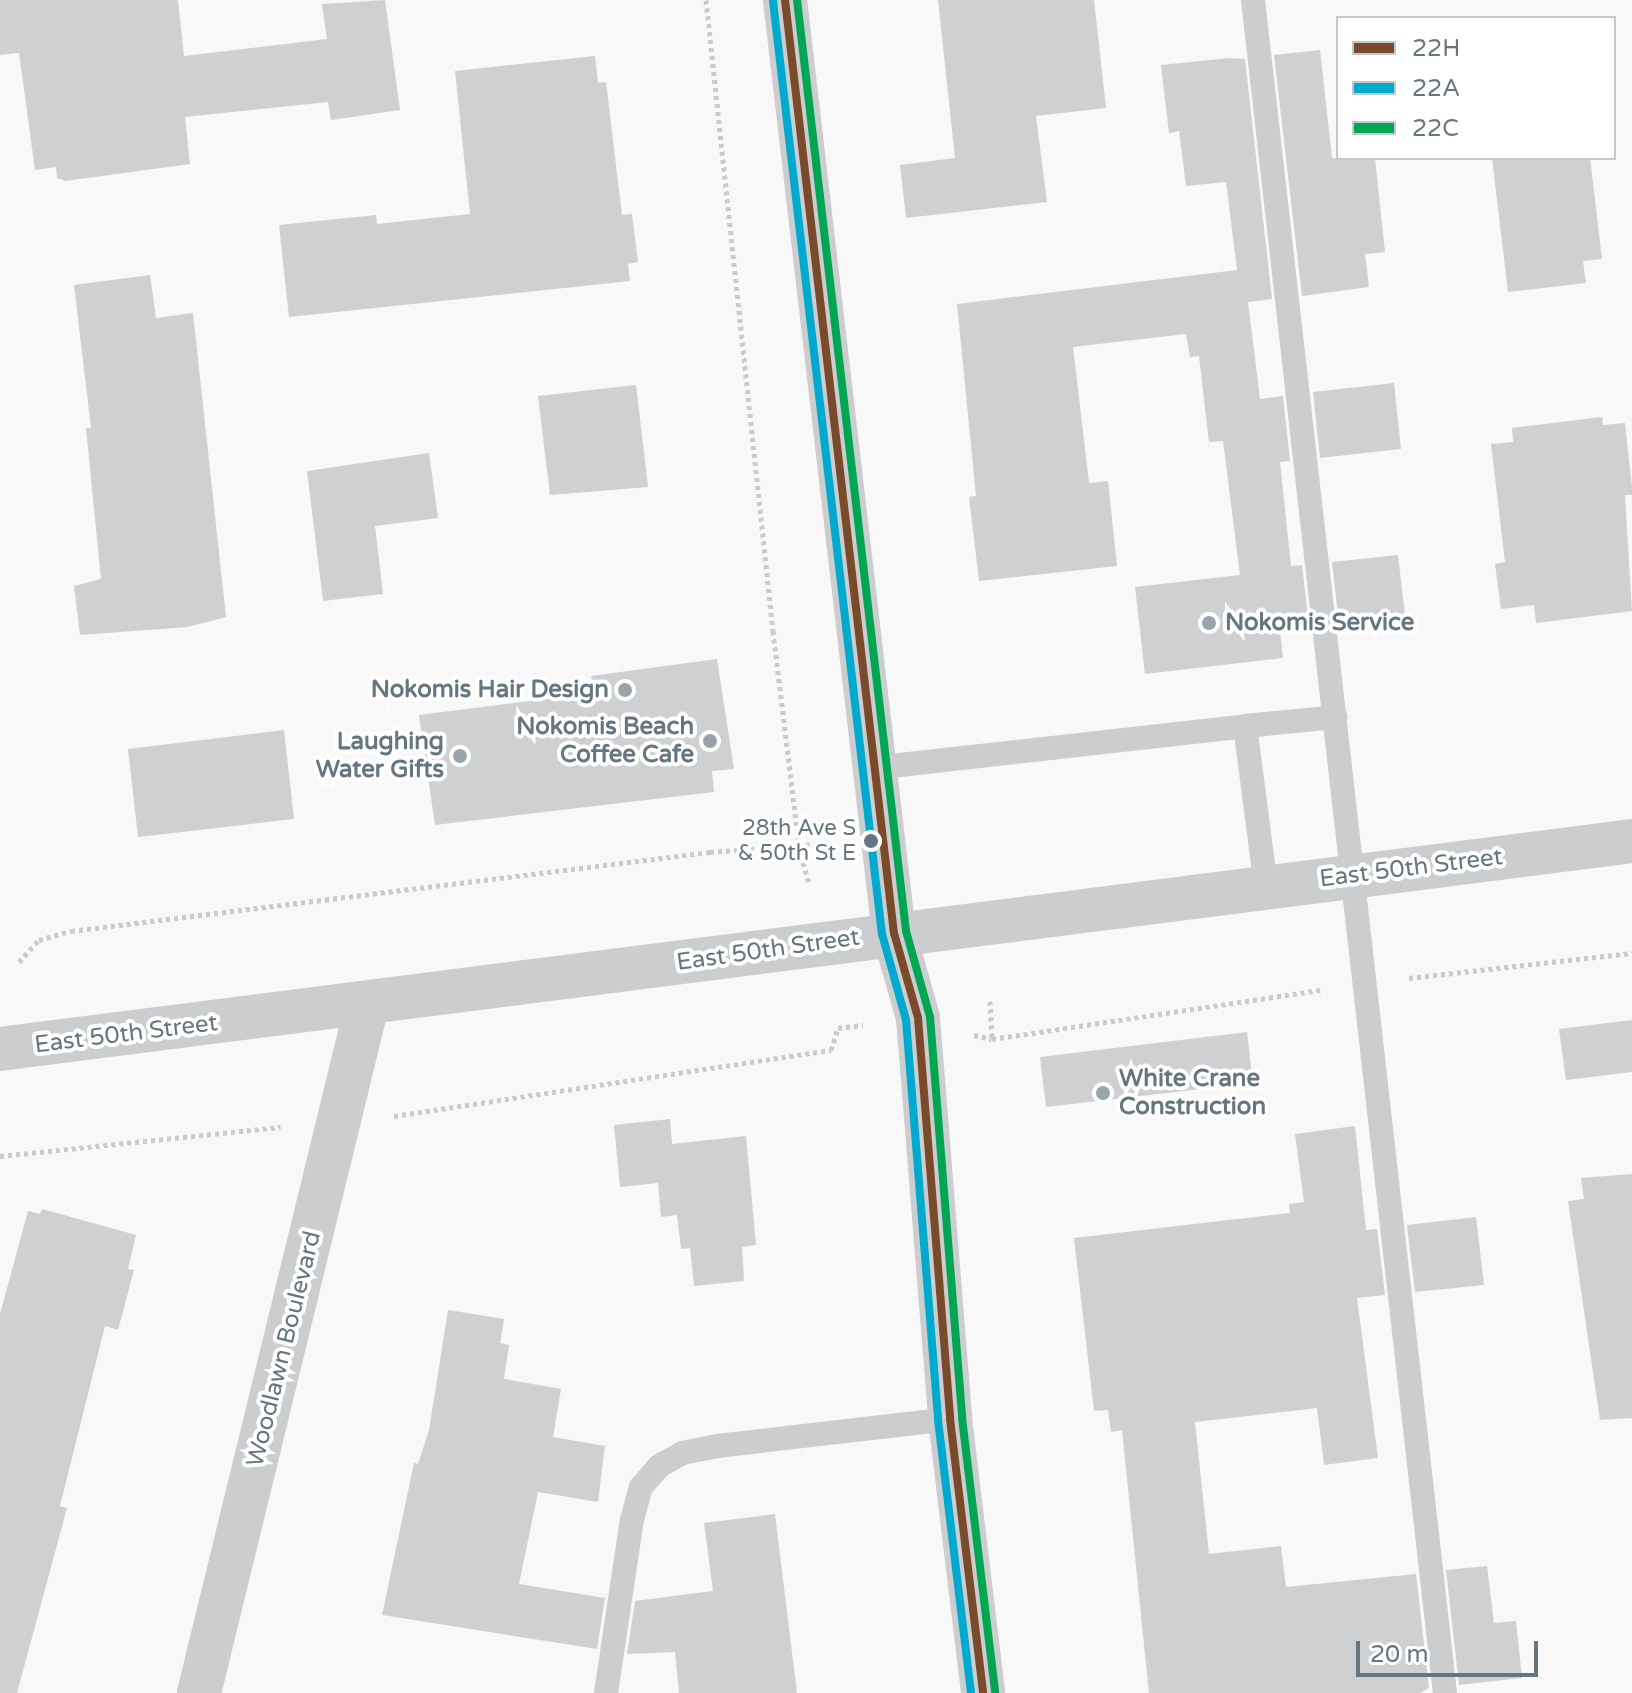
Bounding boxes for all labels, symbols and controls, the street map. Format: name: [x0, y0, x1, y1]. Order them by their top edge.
legend: [1336, 16, 1616, 160]
text: 22H: [1412, 34, 1460, 63]
text: 22A: [1412, 74, 1460, 103]
text: 22C: [1412, 114, 1459, 143]
place label: Nokomis Service: [1225, 609, 1414, 637]
marker: Nokomis Service: [1200, 614, 1218, 632]
place label: Nokomis Hair Design: [371, 676, 609, 704]
marker: Nokomis Hair Design: [616, 681, 634, 699]
place label: Nokomis Beach Coffee Cafe: [516, 713, 694, 769]
place label: Laughing Water Gifts: [316, 728, 444, 784]
marker: Nokomis Beach Coffee Cafe: [701, 732, 719, 750]
marker: Laughing Water Gifts: [451, 747, 469, 765]
place label: 28th Ave S & 50th St E: [738, 815, 856, 866]
marker: 28th Ave S & 50th St E: [863, 833, 879, 849]
street label: East 50th Street: [1318, 842, 1504, 894]
street label: East 50th Street: [675, 923, 861, 977]
street label: East 50th Street: [33, 1008, 219, 1060]
place label: White Crane Construction: [1119, 1065, 1266, 1121]
marker: White Crane Construction: [1094, 1084, 1112, 1102]
street label: Woodlawn Boulevard: [241, 1228, 327, 1470]
scale bar: [1360, 1625, 1542, 1675]
text: 20 m: [1370, 1640, 1428, 1669]

